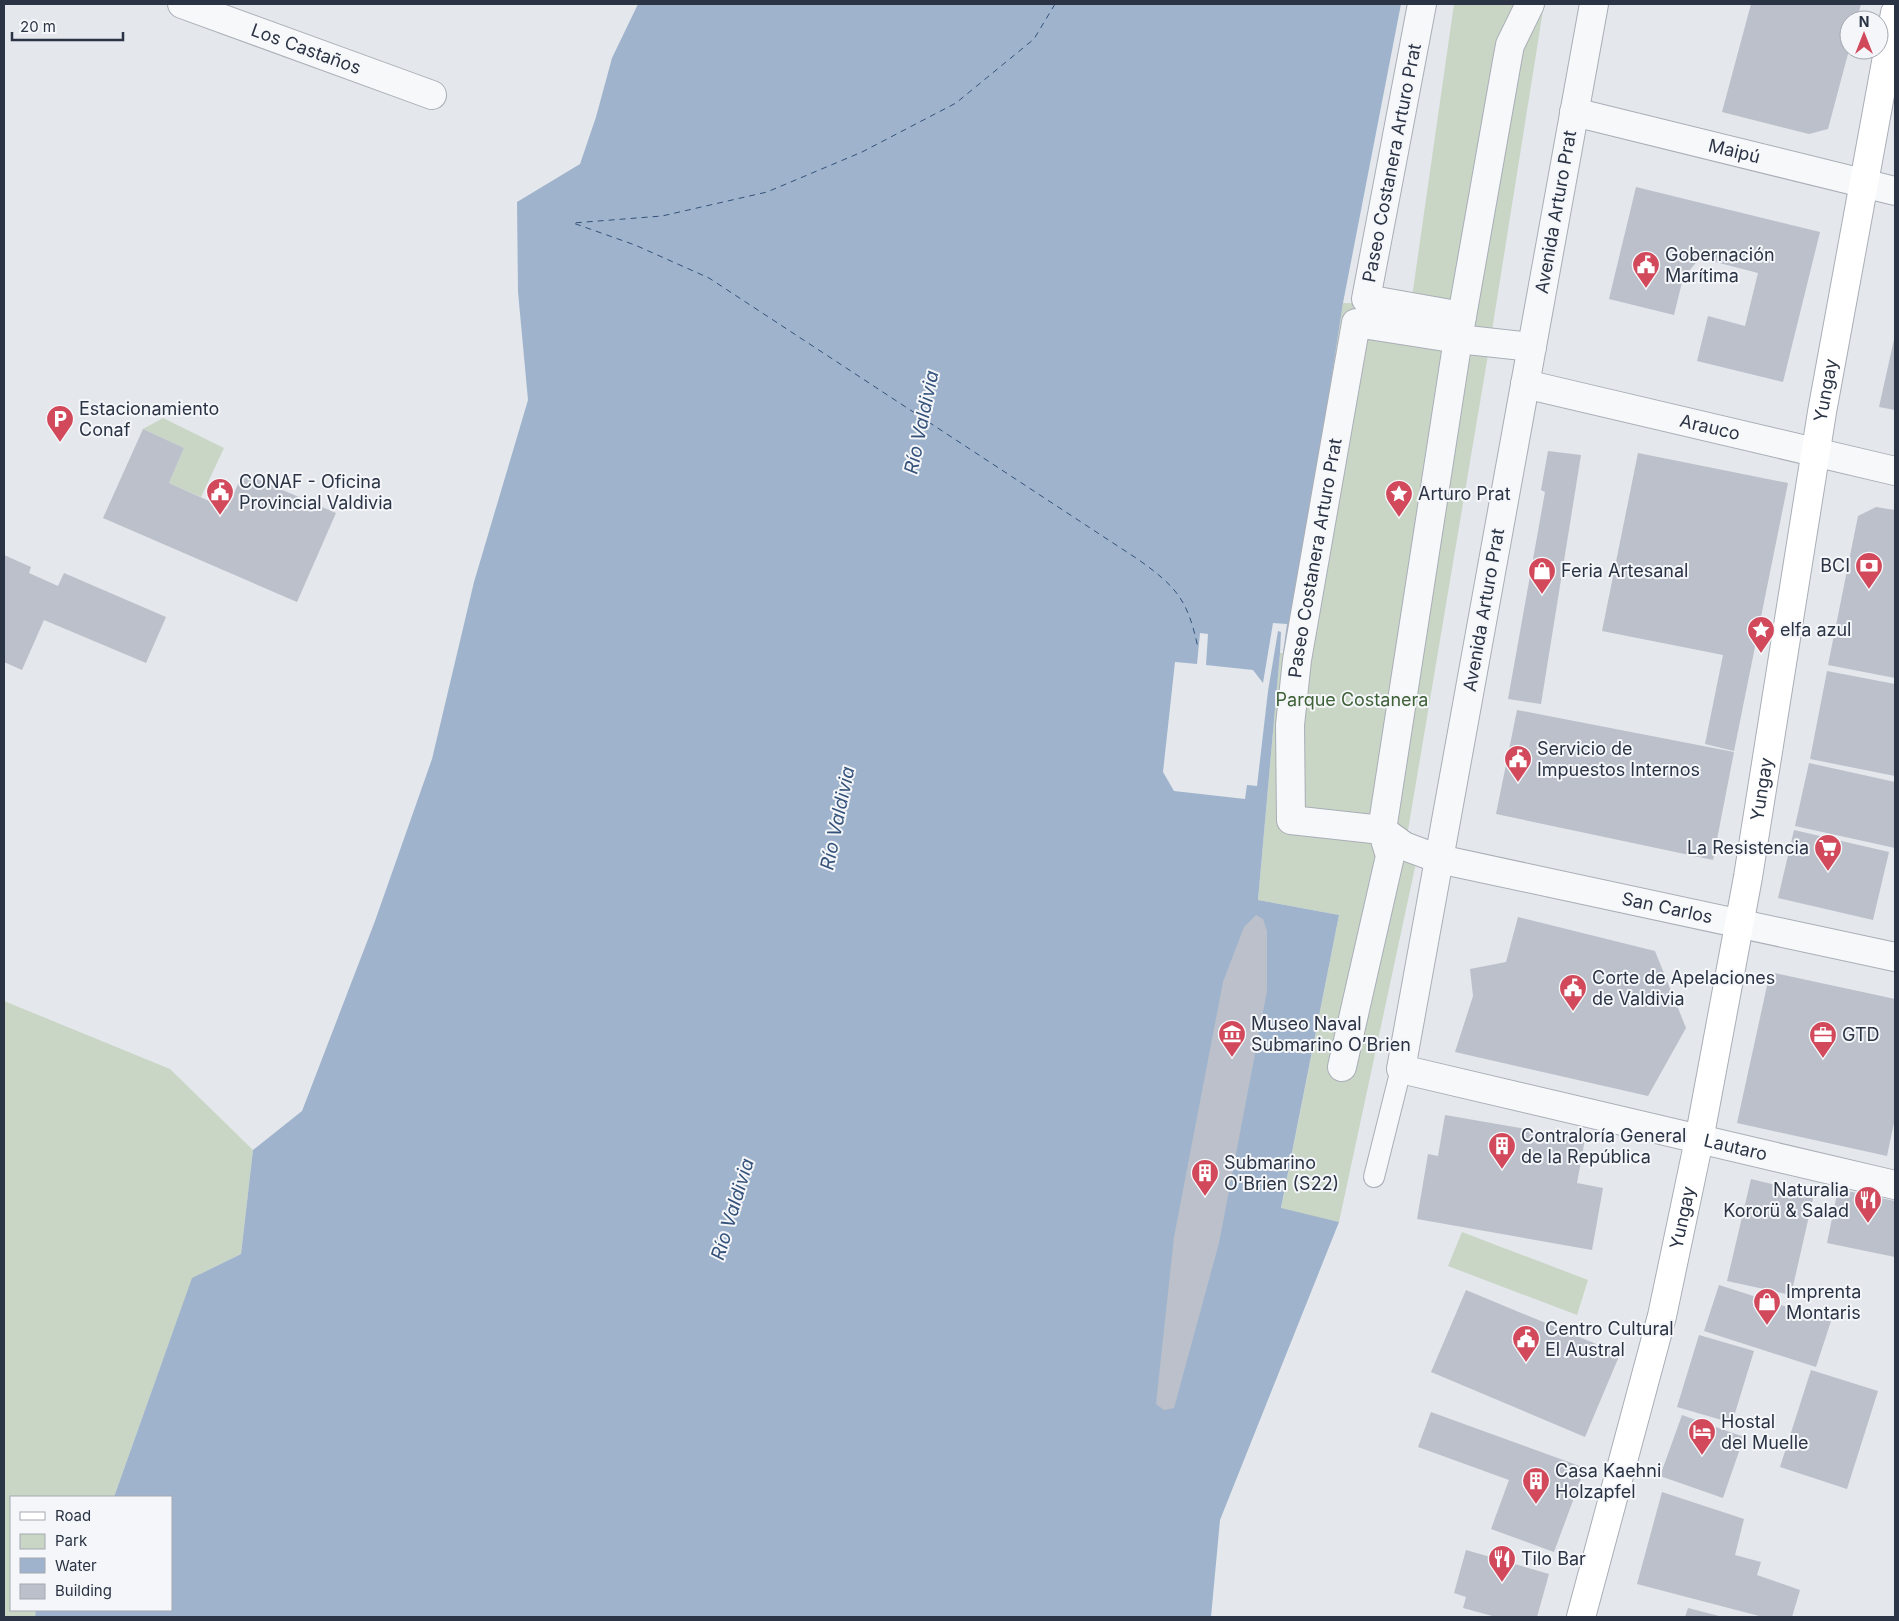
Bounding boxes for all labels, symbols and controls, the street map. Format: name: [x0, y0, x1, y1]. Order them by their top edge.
scale bar: [12, 10, 124, 42]
north arrow: [1839, 10, 1889, 60]
text: N: [1859, 13, 1869, 30]
text: 20 m: [20, 17, 56, 36]
street label: Los Castaños: [248, 19, 364, 78]
street label: Paseo Costanera Arturo Prat: [1358, 42, 1425, 284]
street label: Avenida Arturo Prat: [1531, 129, 1580, 295]
street label: Maipú: [1706, 134, 1762, 167]
place label: Gobernación Marítima: [1665, 244, 1775, 286]
public building icon: Gobernación Marítima: [1631, 250, 1661, 289]
street label: Yungay: [1810, 357, 1842, 423]
water label: Río Valdivia: [899, 368, 944, 476]
place label: Estacionamiento Conaf: [79, 398, 219, 440]
parking icon: Estacionamiento Conaf: [45, 404, 75, 443]
street label: Arauco: [1678, 410, 1742, 444]
street label: Paseo Costanera Arturo Prat: [1284, 436, 1346, 679]
place label: CONAF - Oficina Provincial Valdivia: [239, 471, 393, 513]
public building icon: CONAF - Oficina Provincial Valdivia: [205, 477, 235, 516]
place icon: Arturo Prat: [1384, 479, 1414, 518]
place label: Arturo Prat: [1418, 483, 1511, 504]
street label: Avenida Arturo Prat: [1459, 527, 1508, 693]
bank icon: BCI: [1854, 551, 1884, 590]
place label: BCI: [1820, 555, 1850, 576]
shop icon: Feria Artesanal: [1527, 556, 1557, 595]
place label: Feria Artesanal: [1561, 560, 1688, 581]
place icon: elfa azul: [1746, 615, 1776, 654]
place label: elfa azul: [1780, 619, 1851, 640]
park label: Parque Costanera: [1276, 689, 1428, 710]
place label: Servicio de Impuestos Internos: [1537, 738, 1700, 780]
public building icon: Servicio de Impuestos Internos: [1503, 744, 1533, 783]
street label: Yungay: [1746, 756, 1777, 822]
water label: Río Valdivia: [815, 764, 860, 872]
supermarket icon: La Resistencia: [1813, 833, 1843, 872]
place label: La Resistencia: [1687, 837, 1809, 858]
street label: San Carlos: [1620, 888, 1715, 928]
place label: Corte de Apelaciones de Valdivia: [1592, 967, 1775, 1009]
public building icon: Corte de Apelaciones de Valdivia: [1558, 973, 1588, 1012]
place label: Museo Naval Submarino O’Brien: [1251, 1013, 1411, 1055]
museum icon: Museo Naval Submarino O’Brien: [1217, 1019, 1247, 1058]
office icon: GTD: [1808, 1020, 1838, 1059]
place label: GTD: [1842, 1024, 1880, 1045]
place label: Contraloría General de la República: [1521, 1125, 1686, 1167]
street label: Lautaro: [1702, 1129, 1769, 1165]
building icon: Contraloría General de la República: [1487, 1131, 1517, 1170]
place label: Submarino O'Brien (S22): [1224, 1152, 1339, 1194]
water label: Río Valdivia: [706, 1155, 759, 1263]
building icon: Submarino O'Brien (S22): [1190, 1158, 1220, 1197]
place label: Naturalia Kororü & Salad: [1723, 1179, 1849, 1221]
street label: Yungay: [1665, 1184, 1699, 1251]
restaurant icon: Naturalia Kororü & Salad: [1853, 1185, 1883, 1224]
place label: Imprenta Montaris: [1786, 1281, 1861, 1323]
shop icon: Imprenta Montaris: [1752, 1287, 1782, 1326]
place label: Centro Cultural El Austral: [1545, 1318, 1674, 1360]
public building icon: Centro Cultural El Austral: [1511, 1324, 1541, 1363]
place label: Hostal del Muelle: [1721, 1411, 1809, 1453]
hotel icon: Hostal del Muelle: [1687, 1417, 1717, 1456]
place label: Casa Kaehni Holzapfel: [1555, 1460, 1661, 1502]
building icon: Casa Kaehni Holzapfel: [1521, 1466, 1551, 1505]
legend: [10, 1496, 172, 1611]
text: Road: [55, 1506, 91, 1525]
text: Park: [55, 1531, 88, 1550]
restaurant icon: Tilo Bar: [1487, 1544, 1517, 1583]
place label: Tilo Bar: [1521, 1548, 1586, 1569]
text: Water: [55, 1556, 97, 1575]
text: Building: [55, 1581, 112, 1600]

